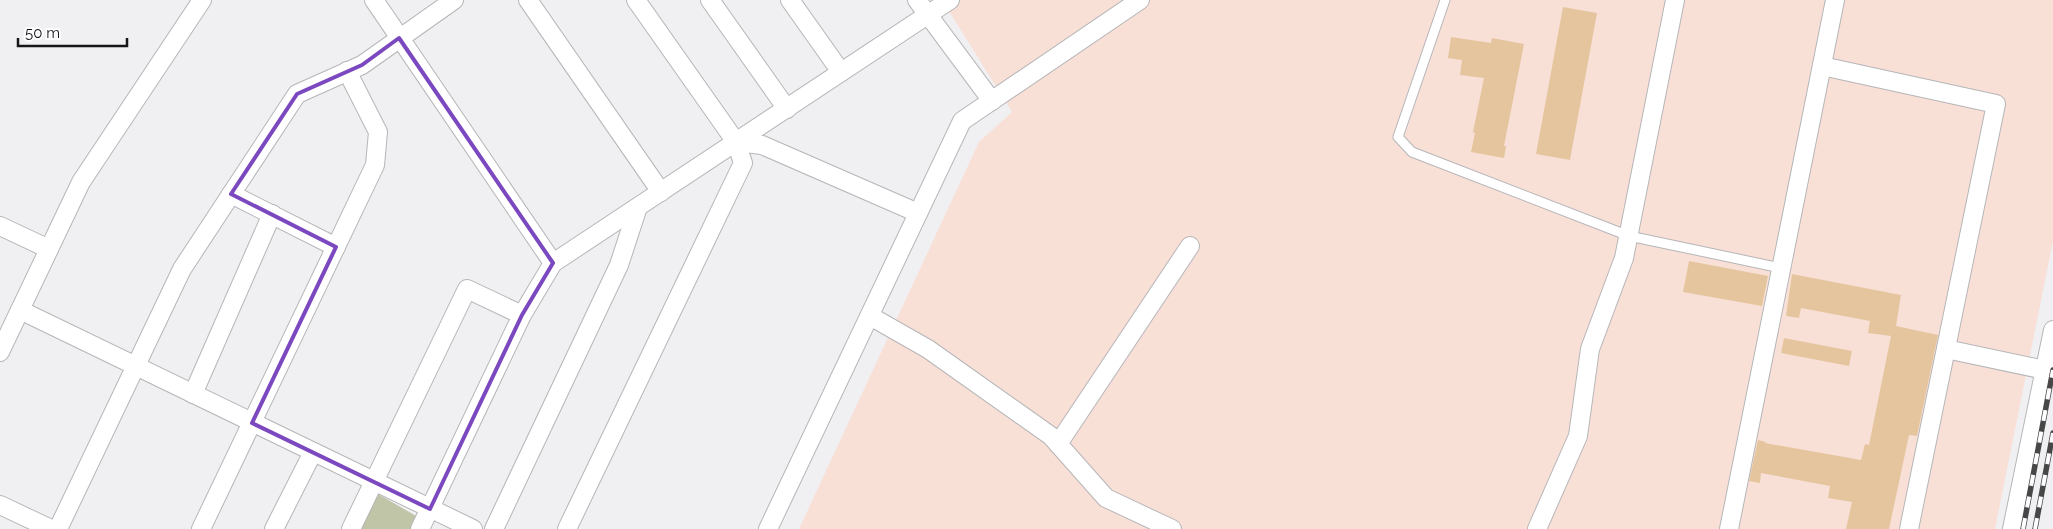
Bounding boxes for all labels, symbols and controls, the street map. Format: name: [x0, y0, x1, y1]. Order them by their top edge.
scale bar: [18, 15, 126, 47]
text: 50 m: [25, 24, 60, 42]

